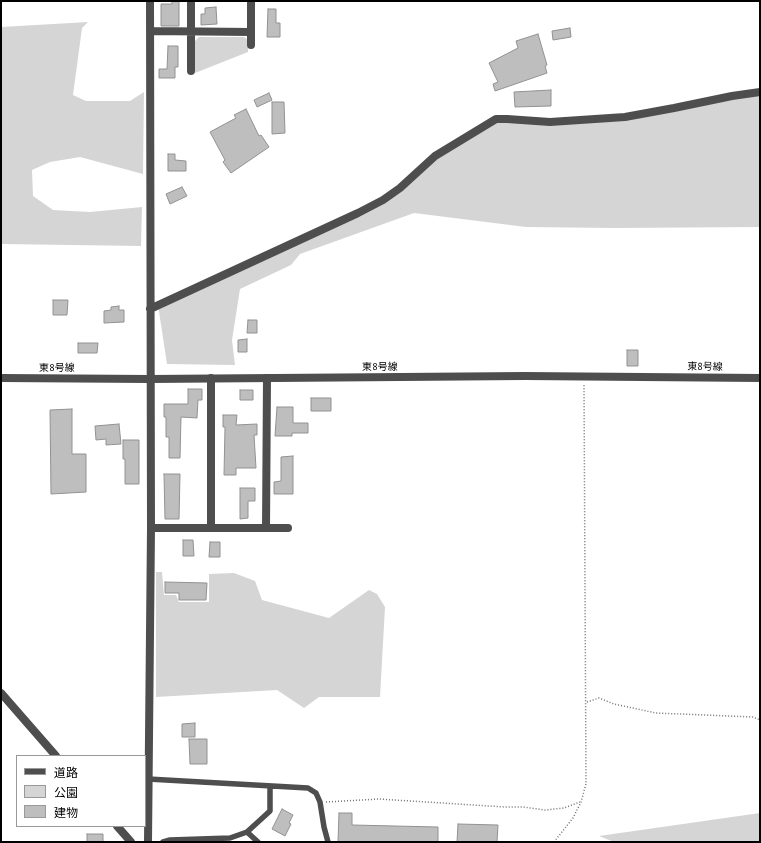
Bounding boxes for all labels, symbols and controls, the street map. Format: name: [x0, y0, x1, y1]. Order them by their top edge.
street label: 東8号線: [362, 361, 398, 373]
street label: 東8号線: [687, 361, 723, 373]
street label: 東8号線: [39, 362, 75, 374]
legend: [16, 755, 146, 827]
text: 道路: [54, 765, 78, 780]
text: 公園: [54, 785, 78, 800]
text: 建物: [54, 805, 78, 820]

